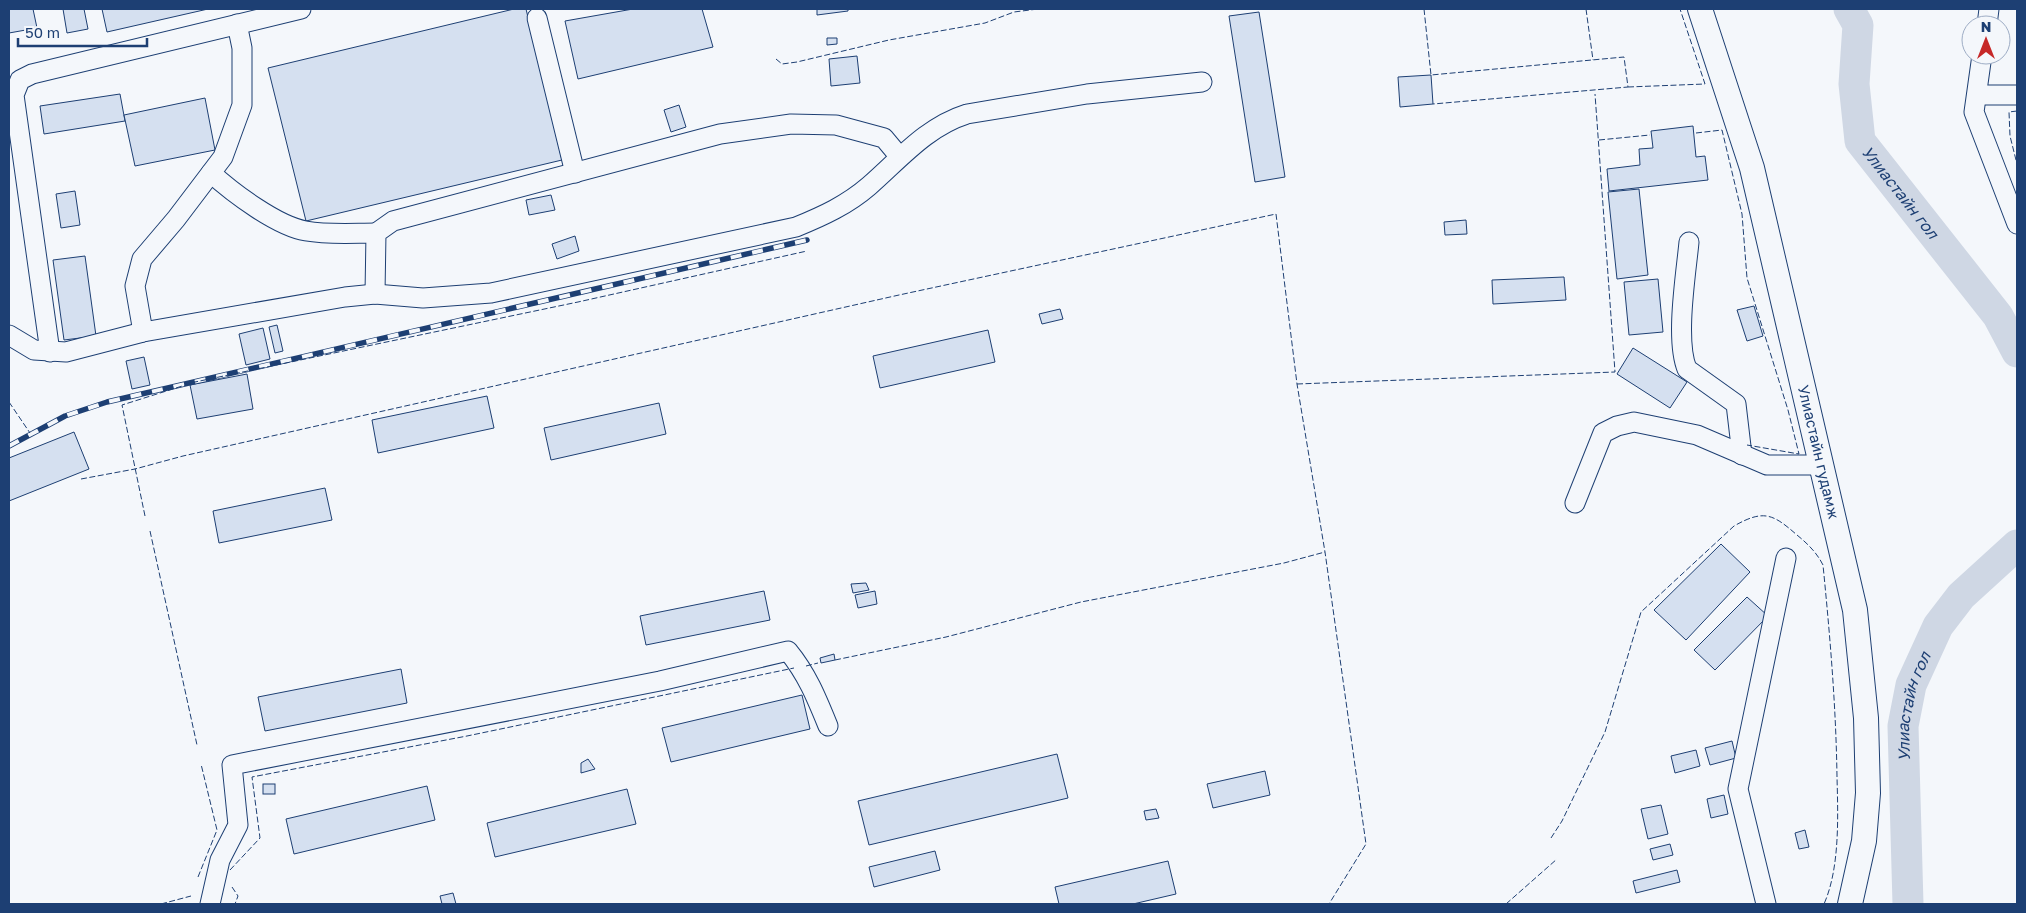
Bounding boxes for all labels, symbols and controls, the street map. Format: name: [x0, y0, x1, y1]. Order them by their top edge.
scale bar: [18, 15, 146, 47]
north arrow: [1961, 15, 2011, 65]
text: N: [1981, 18, 1991, 35]
text: 50 m: [25, 23, 60, 41]
water label: Улиастайн гол: [1858, 142, 1944, 244]
street label: Улиастайн гудамж: [1795, 383, 1843, 521]
water label: Улиастайн гол: [1893, 647, 1936, 762]

